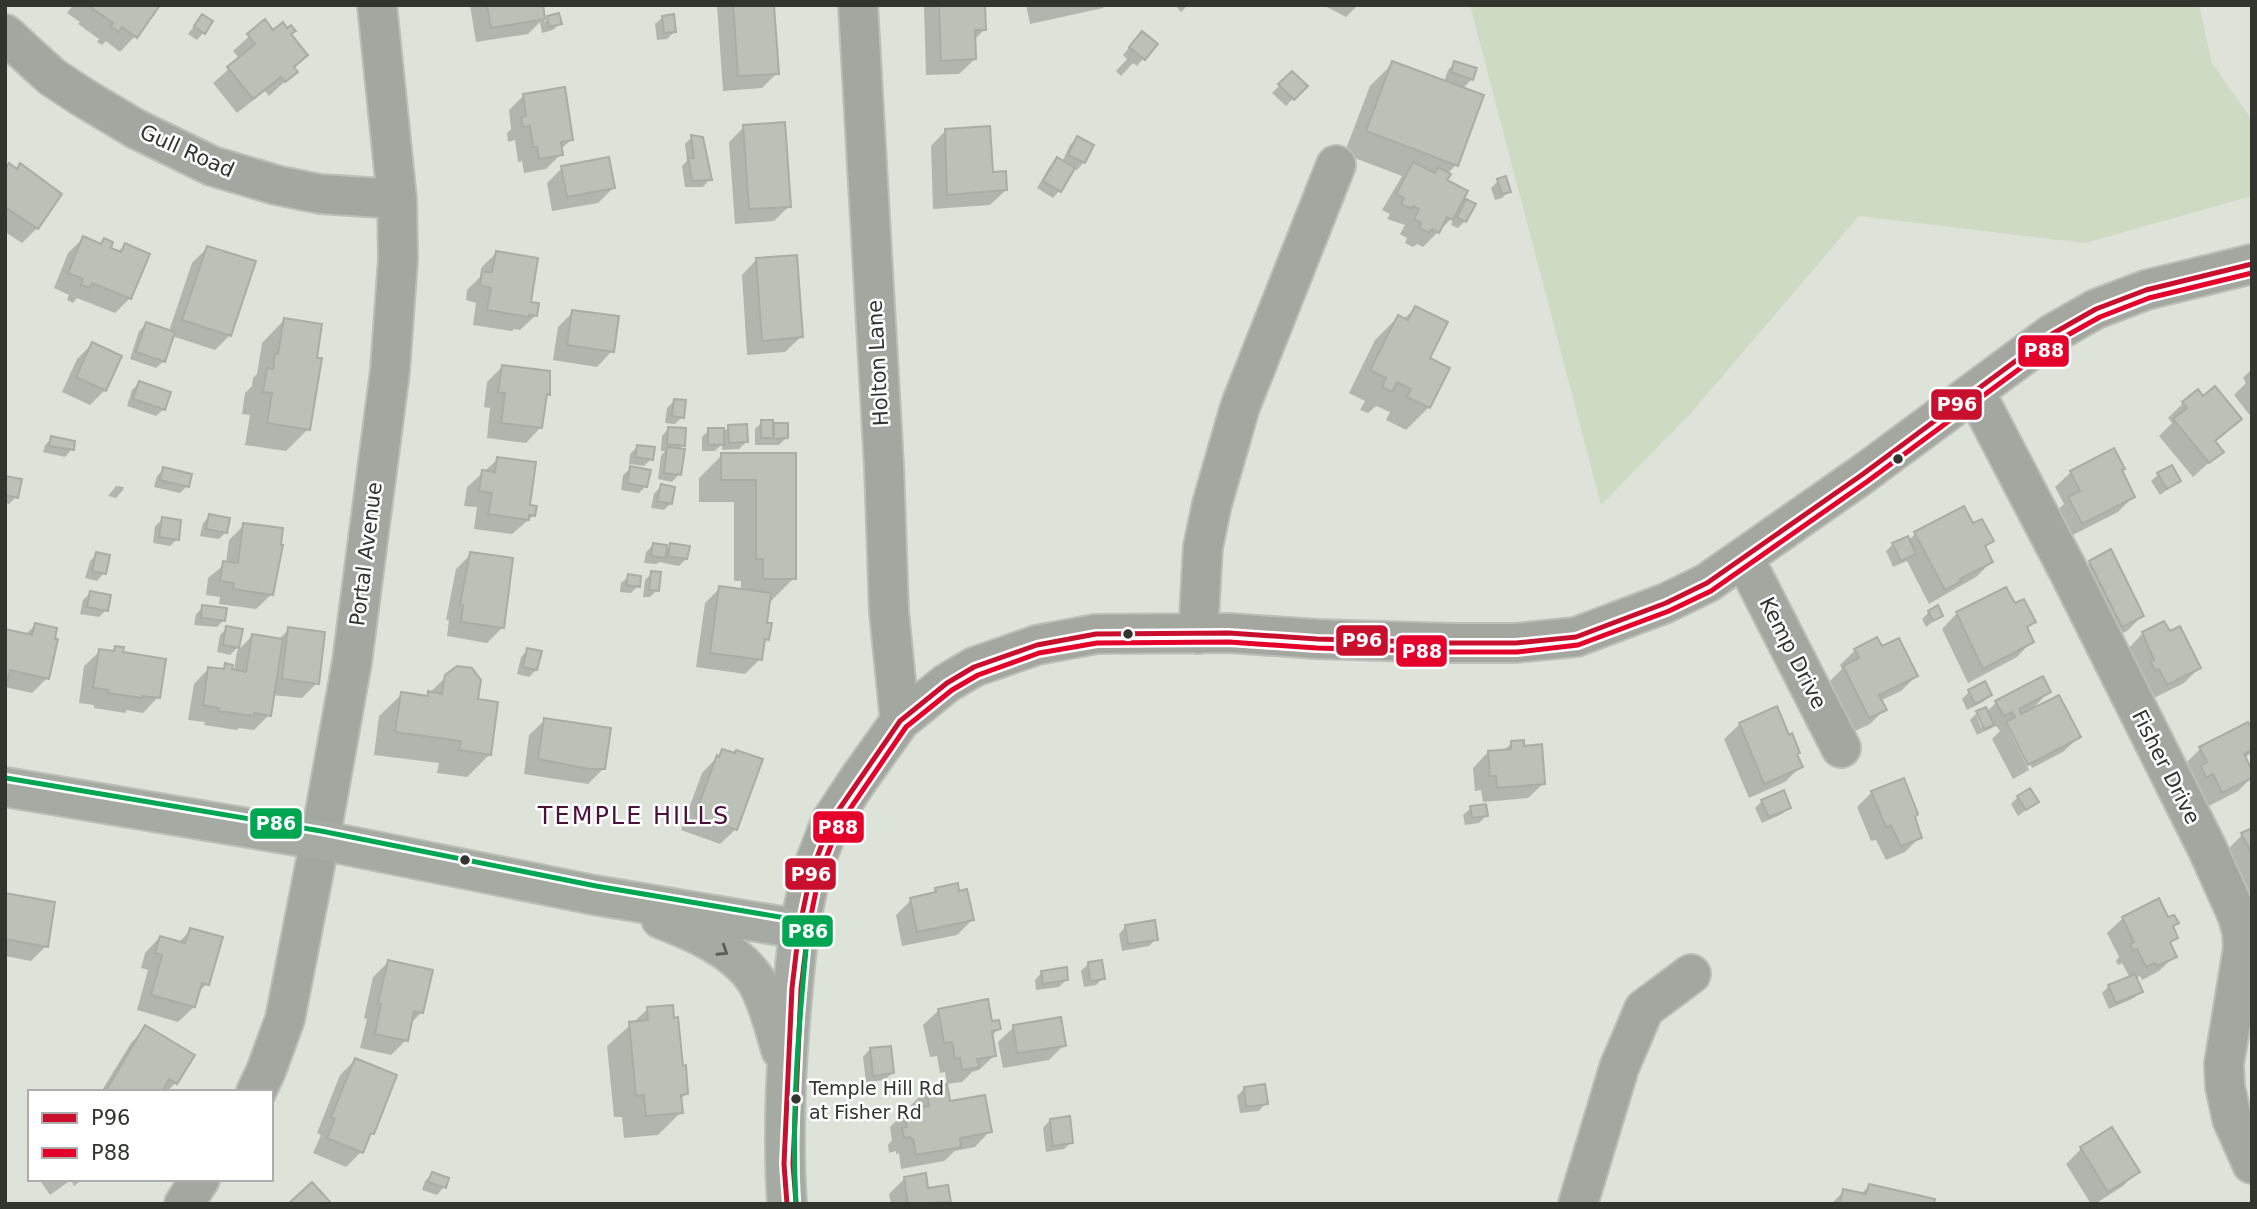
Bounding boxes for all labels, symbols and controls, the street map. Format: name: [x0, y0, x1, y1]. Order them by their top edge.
street label: Gull Road: [136, 120, 238, 182]
street label: Holton Lane: [863, 299, 893, 427]
line badge: P88: [2017, 334, 2070, 368]
text: P88: [2024, 339, 2064, 361]
line badge: P96: [1930, 388, 1983, 421]
text: P96: [1937, 393, 1977, 415]
unlabelled marker: [1891, 452, 1905, 466]
street label: Portal Avenue: [345, 481, 387, 627]
street label: Kemp Drive: [1755, 593, 1831, 713]
line badge: P96: [1335, 624, 1389, 657]
unlabelled marker: [1121, 627, 1135, 641]
text: P96: [1342, 629, 1382, 651]
line badge: P88: [1395, 634, 1448, 668]
text: P88: [1402, 640, 1442, 662]
street label: Fisher Drive: [2127, 706, 2205, 828]
district label: TEMPLE HILLS: [537, 802, 730, 830]
line badge: P86: [249, 807, 303, 840]
line badge: P88: [812, 810, 865, 844]
text: P86: [256, 812, 296, 834]
text: P88: [818, 816, 858, 838]
unlabelled marker: [458, 853, 472, 867]
line badge: P96: [784, 857, 837, 891]
text: P96: [791, 863, 831, 885]
line badge: P86: [781, 914, 834, 948]
text: P86: [788, 920, 828, 942]
one-way arrow: [715, 942, 728, 955]
place label: Temple Hill Rd at Fisher Rd: [808, 1077, 944, 1123]
legend: [28, 1090, 273, 1181]
marker: Temple Hill Rd at Fisher Rd: [789, 1092, 803, 1106]
text: P96: [91, 1106, 130, 1130]
text: P88: [91, 1141, 130, 1165]

